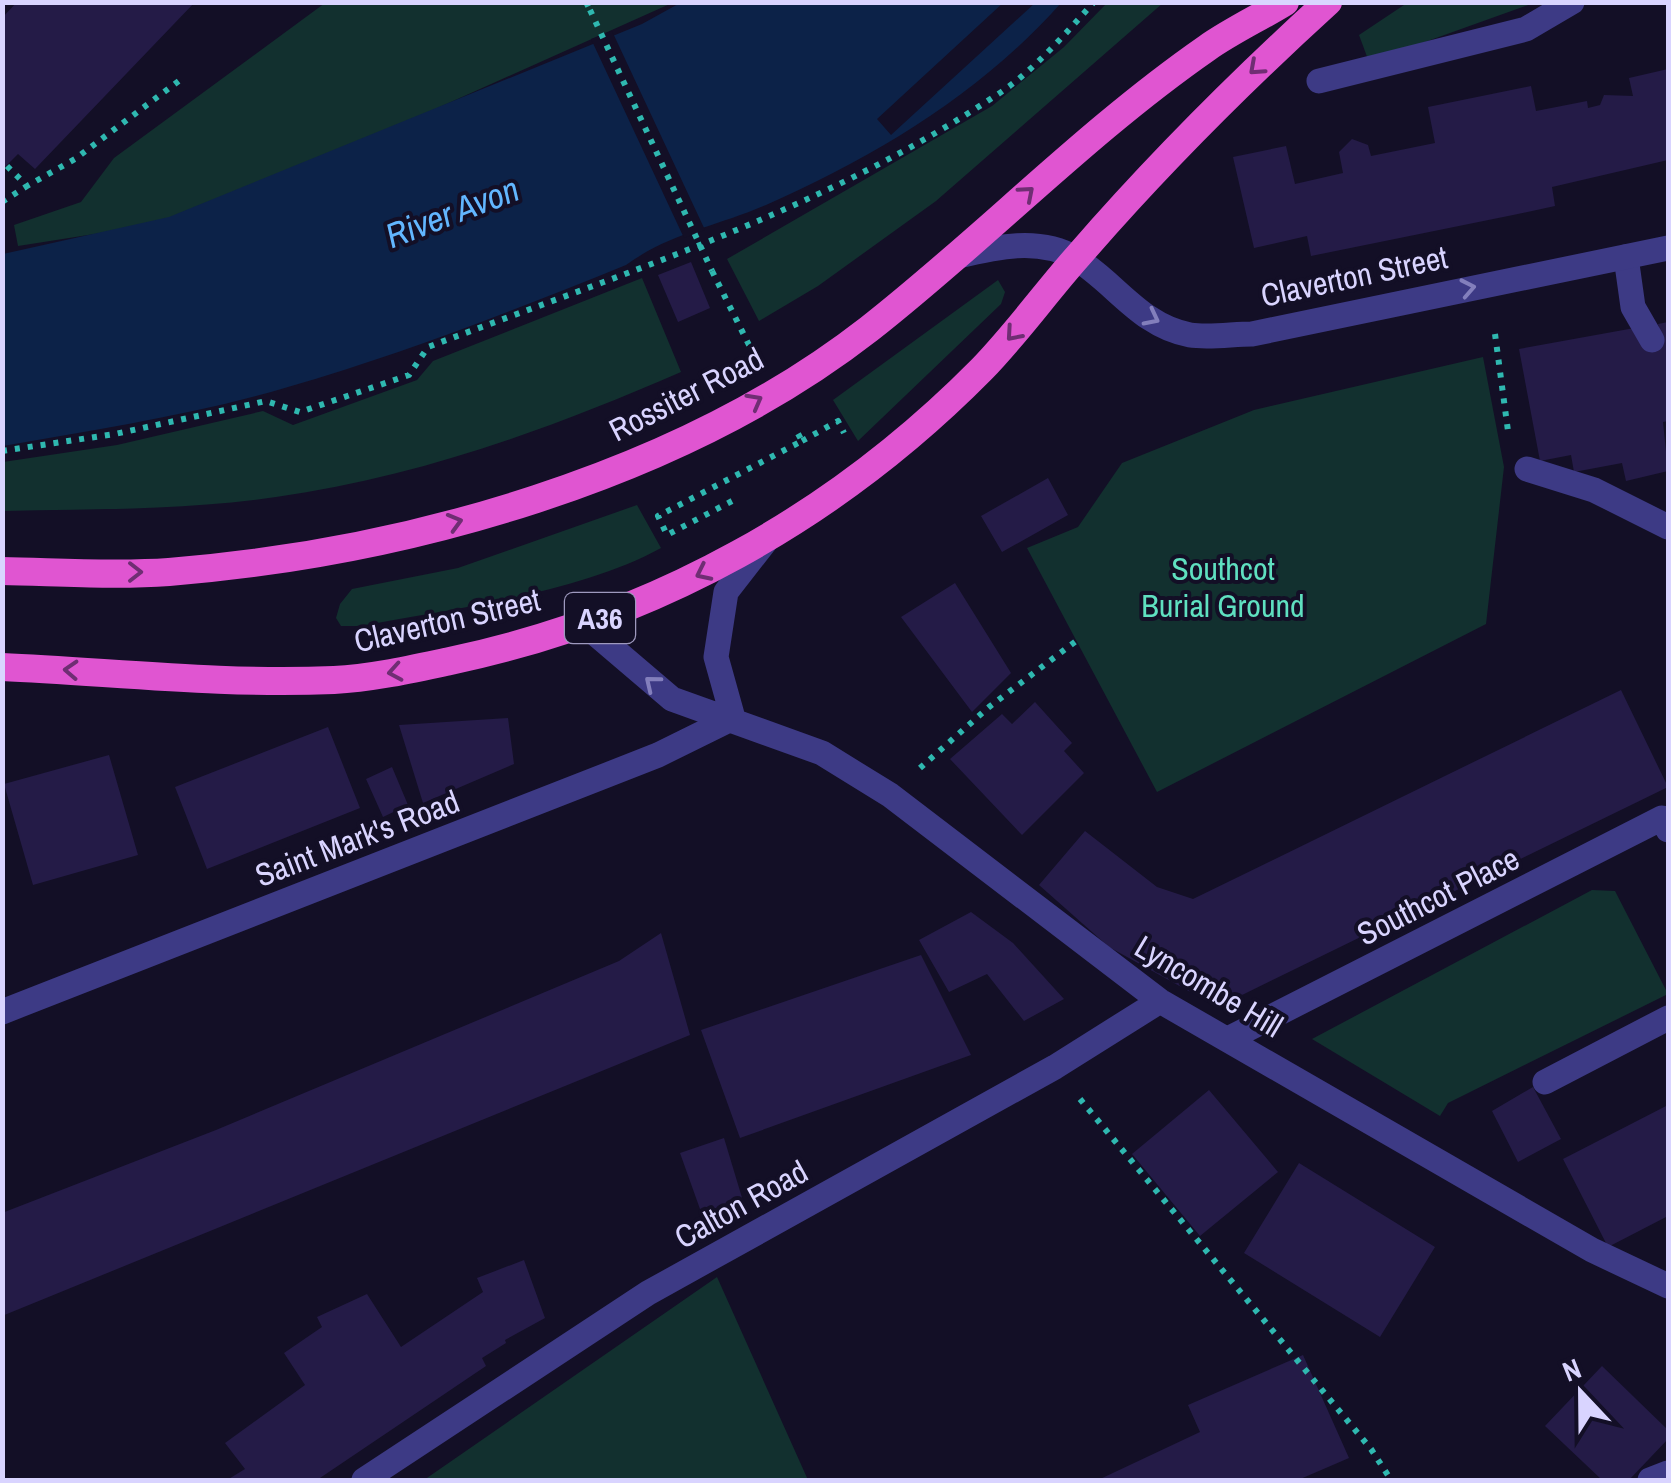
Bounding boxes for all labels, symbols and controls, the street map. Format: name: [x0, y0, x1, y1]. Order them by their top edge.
one-way arrow: [1249, 56, 1268, 74]
water label: River Avon: [379, 165, 525, 259]
one-way arrow: [1015, 187, 1034, 205]
street label: Claverton Street: [1257, 235, 1451, 317]
one-way arrow: [1460, 278, 1477, 299]
one-way arrow: [1141, 306, 1160, 325]
one-way arrow: [1007, 322, 1025, 340]
street label: Rossiter Road: [602, 337, 770, 451]
one-way arrow: [745, 393, 763, 413]
one-way arrow: [446, 513, 463, 534]
park label: Southcot Burial Ground: [1141, 547, 1305, 627]
one-way arrow: [128, 561, 143, 583]
one-way arrow: [695, 561, 713, 581]
street label: Claverton Street: [350, 578, 544, 662]
road number: A36: [565, 593, 635, 643]
one-way arrow: [62, 660, 78, 681]
one-way arrow: [387, 660, 403, 681]
one-way arrow: [645, 677, 663, 695]
street label: Saint Mark's Road: [249, 779, 465, 897]
street label: Southcot Place: [1350, 837, 1526, 955]
street label: Lyncombe Hill: [1127, 925, 1291, 1047]
street label: Calton Road: [667, 1150, 815, 1258]
north arrow: [1531, 1343, 1631, 1443]
text: N: [1557, 1349, 1586, 1391]

